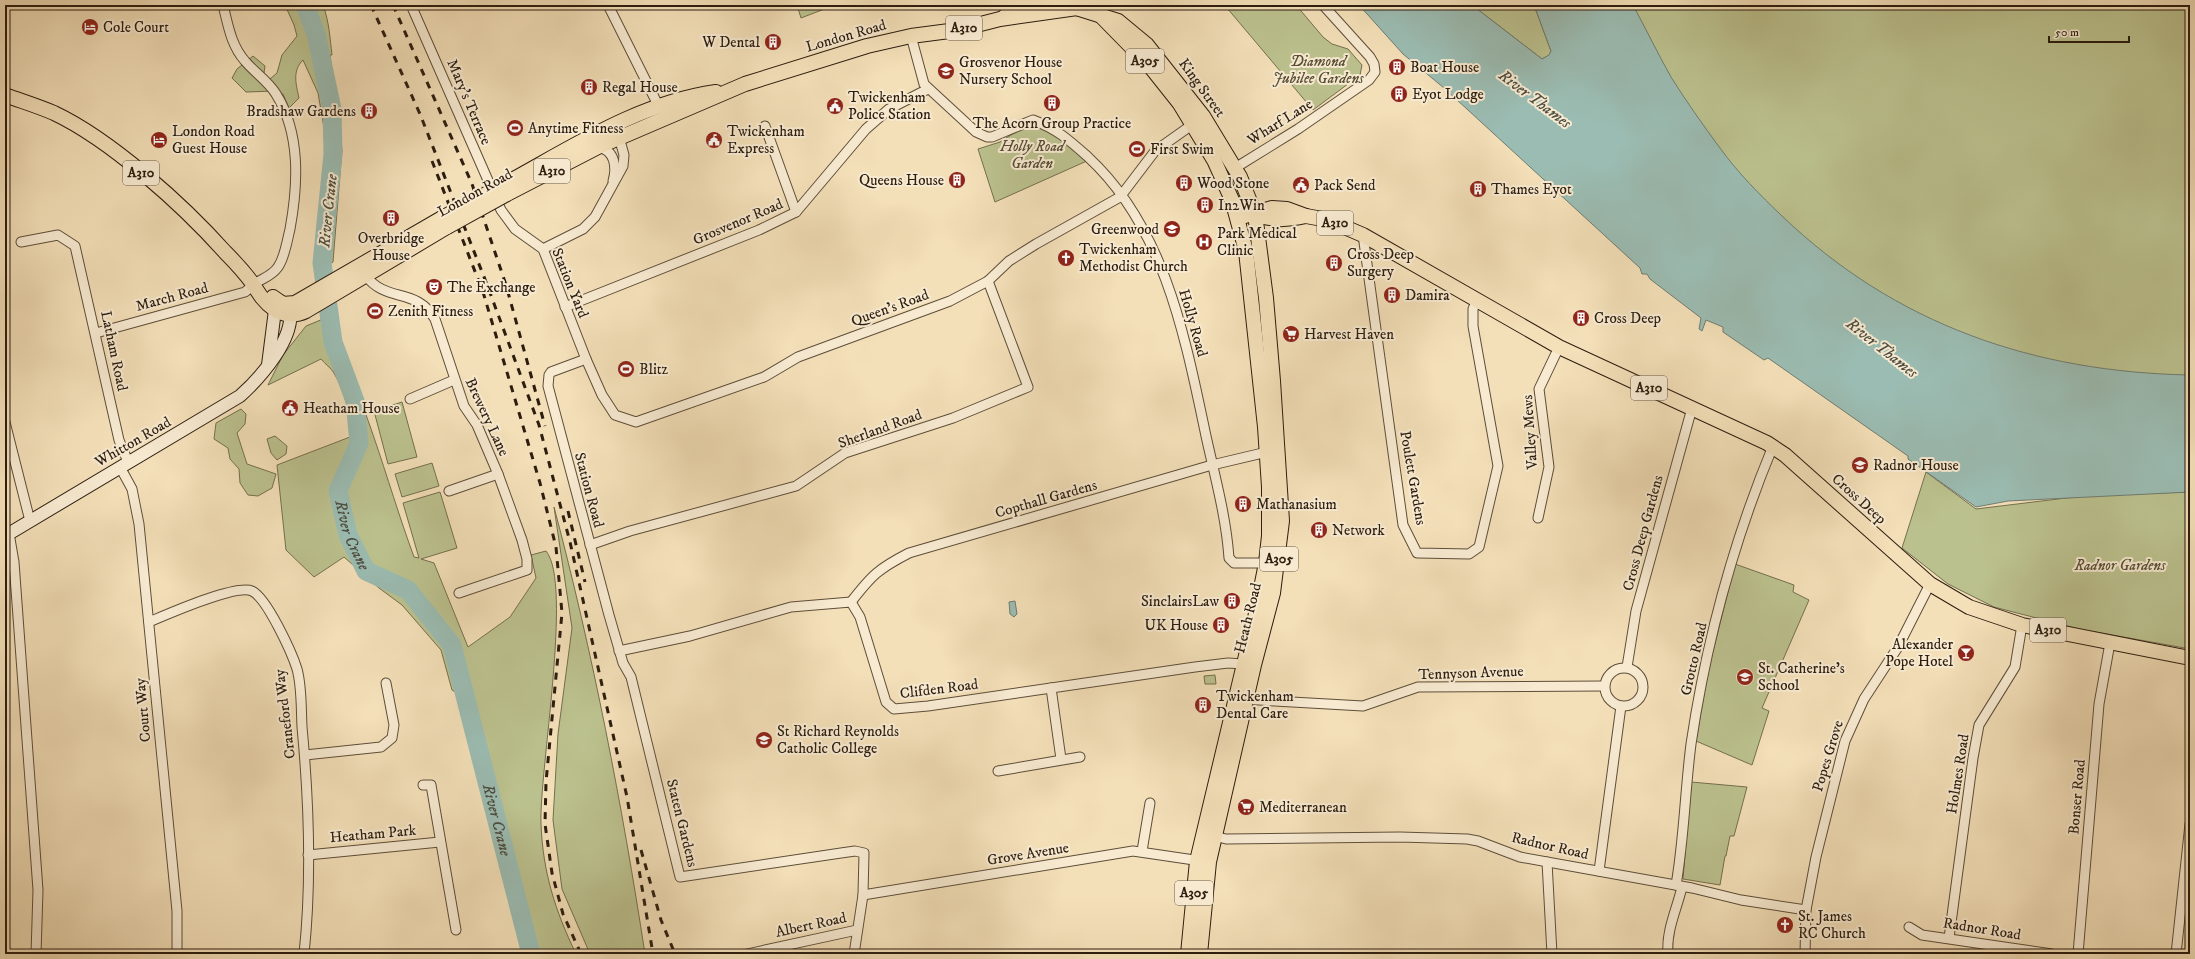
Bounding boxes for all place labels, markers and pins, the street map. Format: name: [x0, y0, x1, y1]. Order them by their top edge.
hotel icon: Cole Court: [80, 17, 100, 37]
place label: Cole Court: [103, 18, 169, 37]
building icon: W Dental: [763, 32, 783, 52]
place label: W Dental: [701, 33, 760, 52]
place label: Grosvenor House Nursery School: [959, 53, 1062, 89]
building icon: Boat House: [1387, 57, 1407, 77]
place label: Boat House: [1410, 58, 1479, 77]
school or university icon: Grosvenor House Nursery School: [936, 61, 956, 81]
building icon: Regal House: [579, 77, 599, 97]
place label: Regal House: [602, 78, 678, 97]
building icon: Eyot Lodge: [1389, 84, 1409, 104]
place label: Eyot Lodge: [1412, 85, 1484, 104]
place label: Twickenham Police Station: [848, 88, 931, 124]
building icon: The Acorn Group Practice: [1042, 93, 1062, 113]
public building icon: Twickenham Police Station: [825, 96, 845, 116]
building icon: Bradshaw Gardens: [359, 101, 379, 121]
place label: Bradshaw Gardens: [246, 102, 356, 121]
place label: The Acorn Group Practice: [973, 114, 1131, 133]
sports icon: Anytime Fitness: [505, 118, 525, 138]
place label: Anytime Fitness: [528, 119, 624, 138]
place label: London Road Guest House: [172, 122, 255, 158]
place label: Twickenham Express: [727, 122, 805, 158]
hotel icon: London Road Guest House: [149, 130, 169, 150]
public building icon: Twickenham Express: [704, 130, 724, 150]
sports icon: First Swim: [1127, 139, 1147, 159]
place label: First Swim: [1150, 140, 1214, 159]
building icon: Queens House: [947, 170, 967, 190]
place label: Queens House: [859, 171, 944, 190]
building icon: Wood Stone: [1174, 173, 1194, 193]
place label: Wood Stone: [1196, 174, 1269, 193]
public building icon: Pack Send: [1291, 175, 1311, 195]
place label: Pack Send: [1314, 176, 1376, 195]
building icon: Thames Eyot: [1468, 179, 1488, 199]
place label: Thames Eyot: [1491, 180, 1572, 199]
building icon: In2Win: [1195, 195, 1215, 215]
place label: In2Win: [1218, 196, 1265, 215]
building icon: Overbridge House: [381, 208, 401, 228]
school or university icon: Greenwood: [1162, 219, 1182, 239]
place label: Greenwood: [1091, 220, 1160, 239]
place label: Park Medical Clinic: [1217, 224, 1297, 260]
place label: Overbridge House: [358, 229, 424, 265]
hospital icon: Park Medical Clinic: [1194, 232, 1214, 252]
place label: Twickenham Methodist Church: [1079, 240, 1188, 276]
place label: Cross Deep Surgery: [1347, 245, 1415, 281]
church icon: Twickenham Methodist Church: [1056, 248, 1076, 268]
building icon: Cross Deep Surgery: [1324, 253, 1344, 273]
theatre icon: The Exchange: [424, 277, 444, 297]
place label: The Exchange: [447, 278, 536, 297]
building icon: Damira: [1382, 285, 1402, 305]
place label: Damira: [1405, 286, 1450, 305]
sports icon: Zenith Fitness: [365, 301, 385, 321]
place label: Zenith Fitness: [388, 302, 473, 321]
building icon: Cross Deep: [1571, 308, 1591, 328]
place label: Cross Deep: [1594, 309, 1662, 328]
supermarket icon: Harvest Haven: [1281, 324, 1301, 344]
place label: Harvest Haven: [1304, 325, 1394, 344]
sports icon: Blitz: [616, 359, 636, 379]
place label: Blitz: [639, 360, 669, 379]
public building icon: Heatham House: [280, 398, 300, 418]
place label: Heatham House: [303, 399, 400, 418]
school or university icon: Radnor House: [1850, 455, 1870, 475]
place label: Radnor House: [1873, 456, 1959, 475]
building icon: Mathanasium: [1233, 494, 1253, 514]
place label: Mathanasium: [1256, 495, 1337, 514]
building icon: Network: [1309, 520, 1329, 540]
place label: Network: [1332, 521, 1385, 540]
building icon: SinclairsLaw: [1222, 591, 1242, 611]
place label: SinclairsLaw: [1141, 592, 1219, 611]
building icon: UK House: [1211, 615, 1231, 635]
place label: UK House: [1145, 616, 1208, 635]
place label: Alexander Pope Hotel: [1885, 635, 1953, 671]
bar icon: Alexander Pope Hotel: [1956, 643, 1976, 663]
place label: St. Catherine's School: [1758, 659, 1845, 695]
school or university icon: St. Catherine's School: [1735, 667, 1755, 687]
place label: Twickenham Dental Care: [1216, 687, 1294, 723]
building icon: Twickenham Dental Care: [1193, 695, 1213, 715]
place label: St Richard Reynolds Catholic College: [777, 722, 899, 758]
school or university icon: St Richard Reynolds Catholic College: [754, 730, 774, 750]
supermarket icon: Mediterranean: [1236, 797, 1256, 817]
place label: Mediterranean: [1259, 798, 1347, 817]
place label: St. James RC Church: [1798, 907, 1866, 943]
church icon: St. James RC Church: [1775, 915, 1795, 935]

